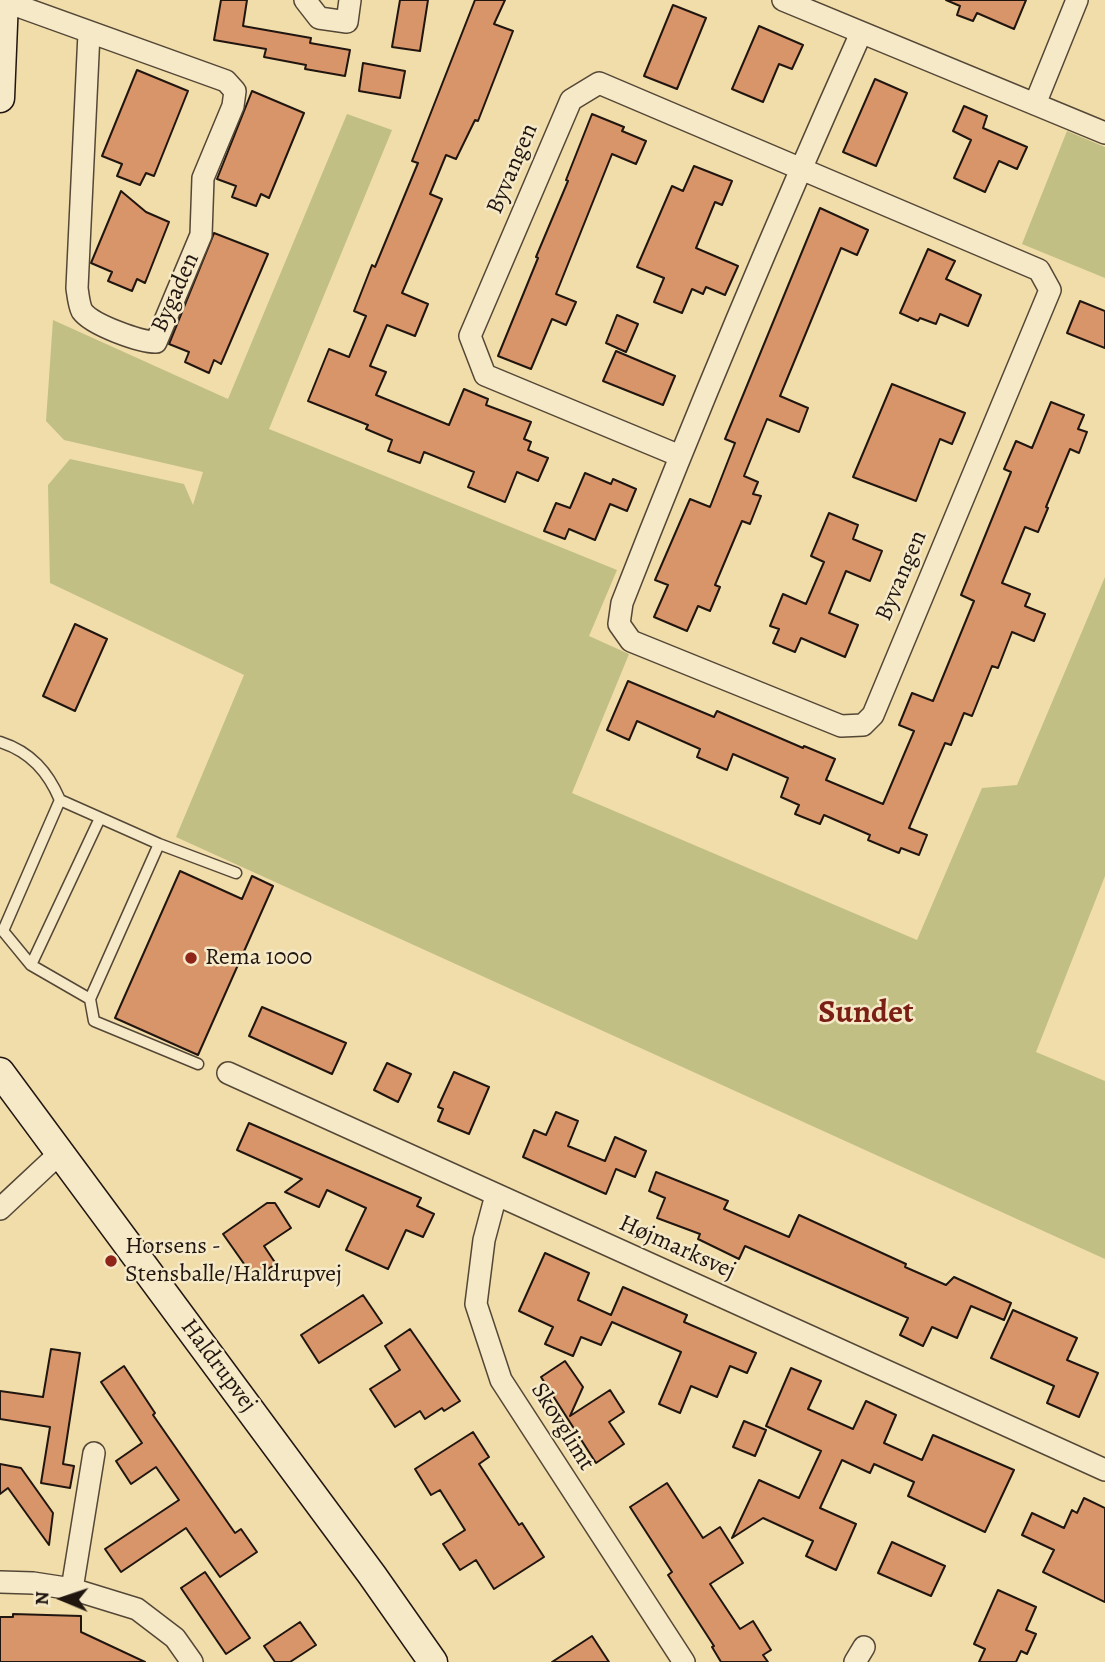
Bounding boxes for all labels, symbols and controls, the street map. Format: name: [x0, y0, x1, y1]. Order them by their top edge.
street label: Byvangen: [481, 119, 545, 219]
street label: Bygaden: [146, 249, 206, 337]
street label: Byvangen: [870, 526, 934, 626]
place label: Rema 1000: [205, 944, 312, 972]
marker: Rema 1000: [183, 950, 199, 966]
district label: Sundet: [818, 995, 914, 1033]
street label: Højmarksvej: [614, 1210, 740, 1286]
place label: Horsens - Stensballe/Haldrupvej: [125, 1233, 342, 1289]
marker: Horsens - Stensballe/Haldrupvej: [103, 1253, 119, 1269]
street label: Haldrupvej: [174, 1314, 262, 1418]
street label: Skovglimt: [524, 1378, 600, 1476]
north arrow: [28, 1564, 98, 1634]
text: N: [29, 1591, 55, 1606]

